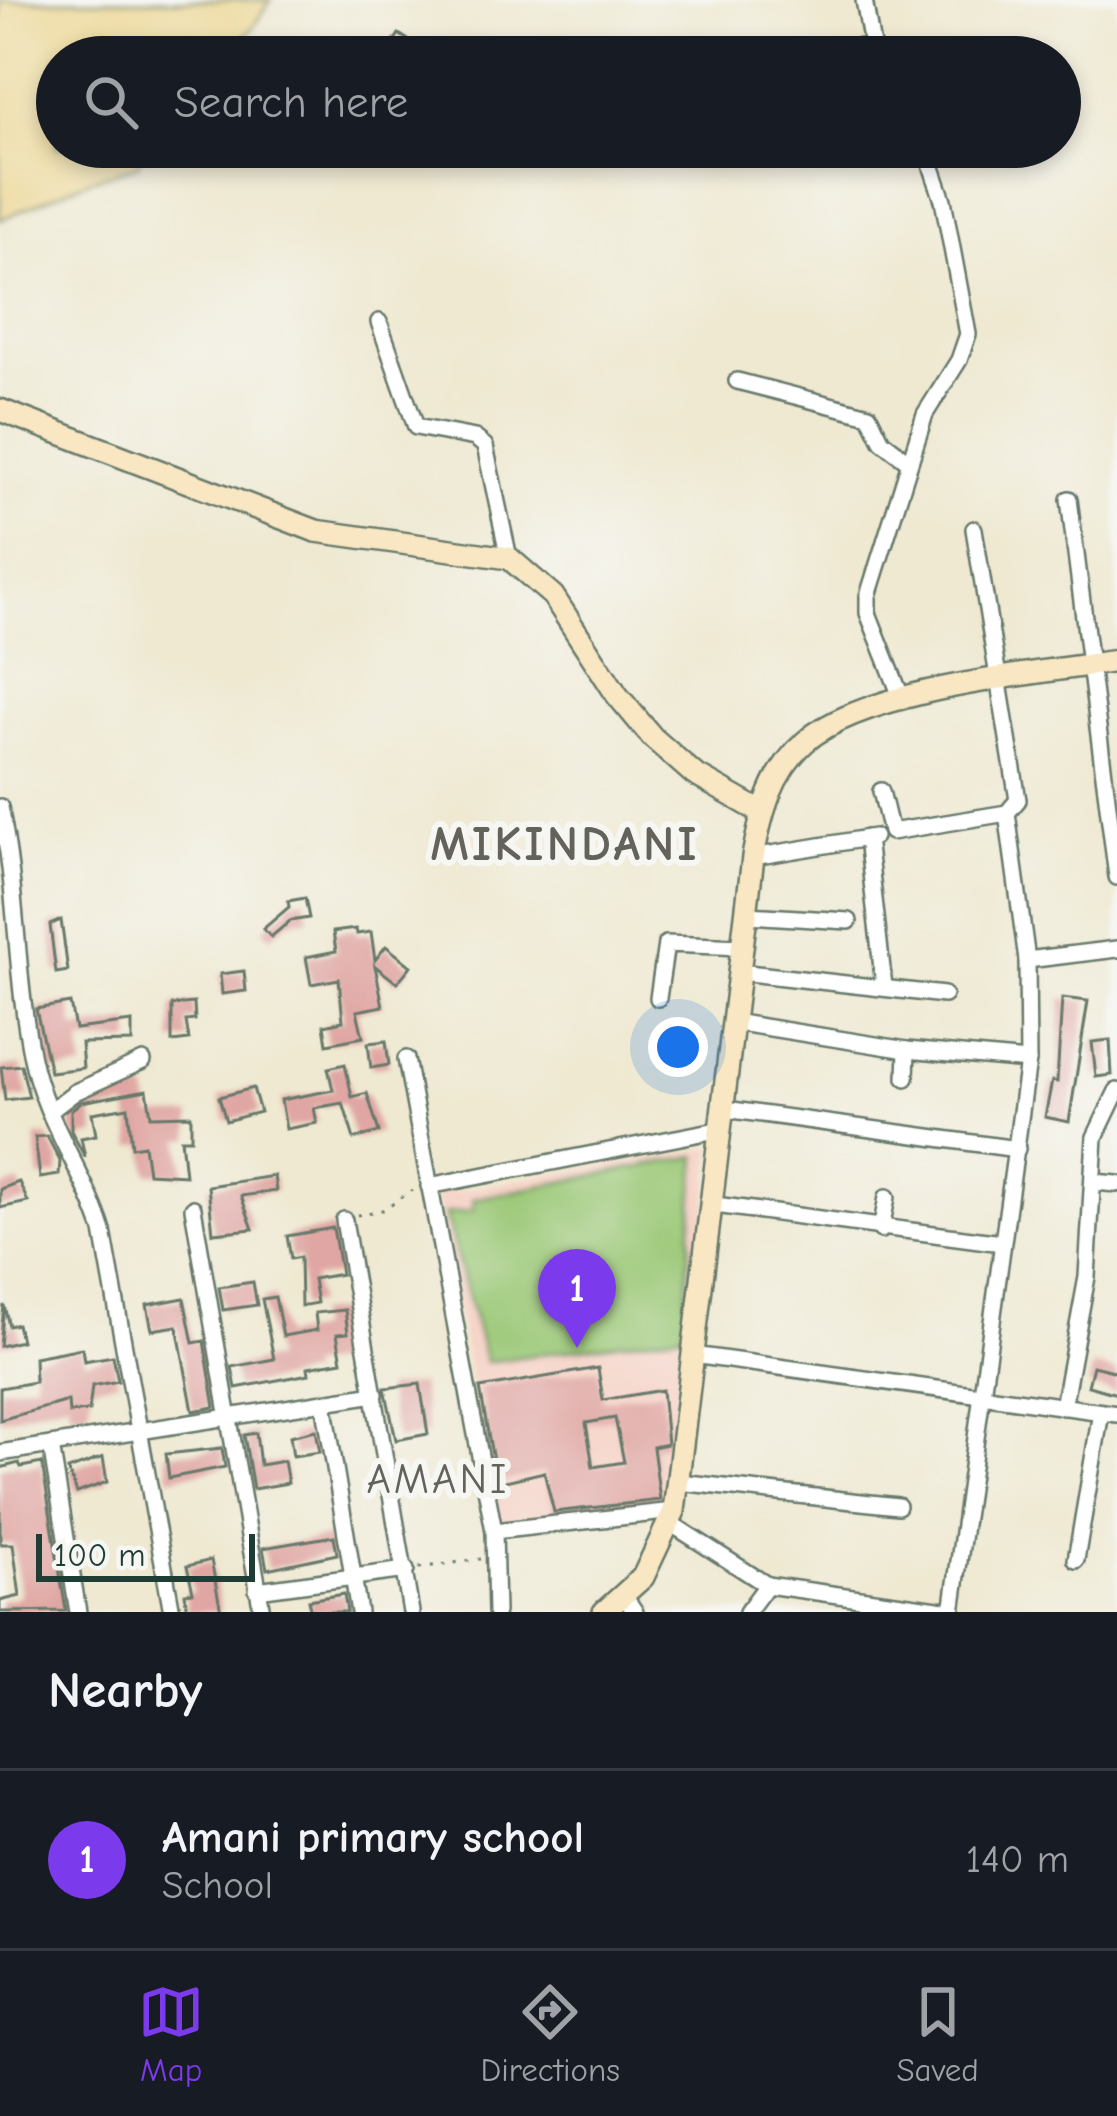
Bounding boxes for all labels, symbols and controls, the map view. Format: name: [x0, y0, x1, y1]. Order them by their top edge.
search box: [36, 36, 1081, 168]
icon: search: [78, 69, 144, 135]
text: Search here: [174, 76, 408, 128]
district label: MIKINDANI: [430, 817, 700, 872]
your location: [648, 1017, 708, 1077]
pin: 1: [538, 1249, 616, 1348]
district label: AMANI: [366, 1455, 510, 1504]
scale bar: [36, 1528, 255, 1581]
text: 100 m: [54, 1536, 146, 1574]
text: Nearby: [48, 1661, 202, 1720]
text: Amani primary school: [162, 1811, 584, 1863]
text: 1: [79, 1837, 95, 1882]
text: 140 m: [966, 1837, 1069, 1882]
text: School: [162, 1863, 273, 1908]
tab: Map: [138, 1979, 204, 2089]
tab: Directions: [481, 1979, 620, 2089]
tab: Saved: [896, 1979, 979, 2089]

